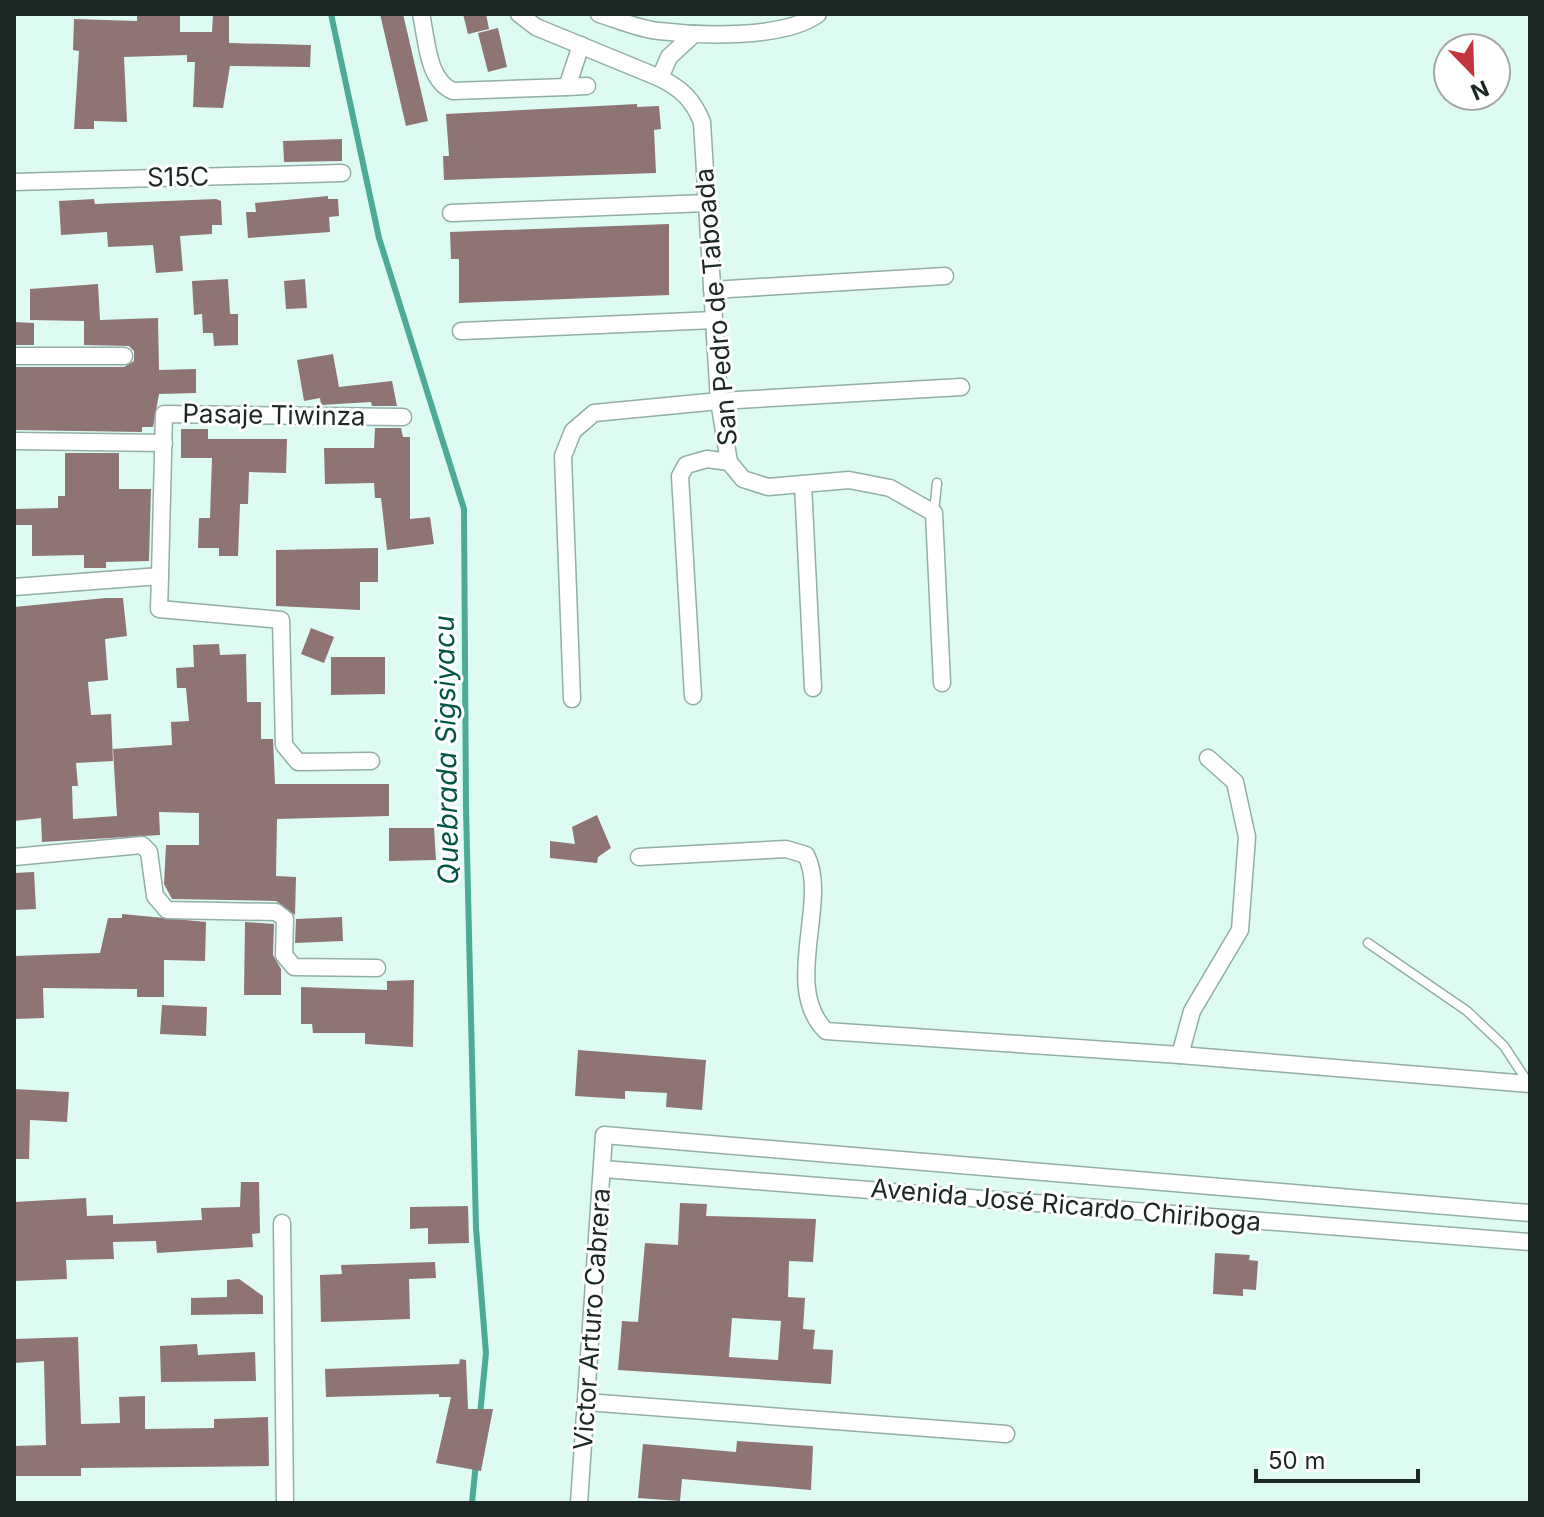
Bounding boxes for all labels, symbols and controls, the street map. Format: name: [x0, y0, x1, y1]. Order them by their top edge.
north arrow: [1432, 32, 1512, 112]
text: N: [1467, 75, 1493, 106]
street label: S15C: [147, 160, 209, 193]
street label: San Pedro de Taboada: [688, 167, 743, 447]
street label: Pasaje Tiwinza: [182, 397, 366, 432]
water label: Quebrada Sigsiyacu: [427, 615, 465, 885]
street label: Avenida José Ricardo Chiriboga: [870, 1172, 1262, 1237]
street label: Victor Arturo Cabrera: [567, 1187, 616, 1451]
scale bar: [1256, 1433, 1418, 1483]
text: 50 m: [1268, 1446, 1326, 1475]

